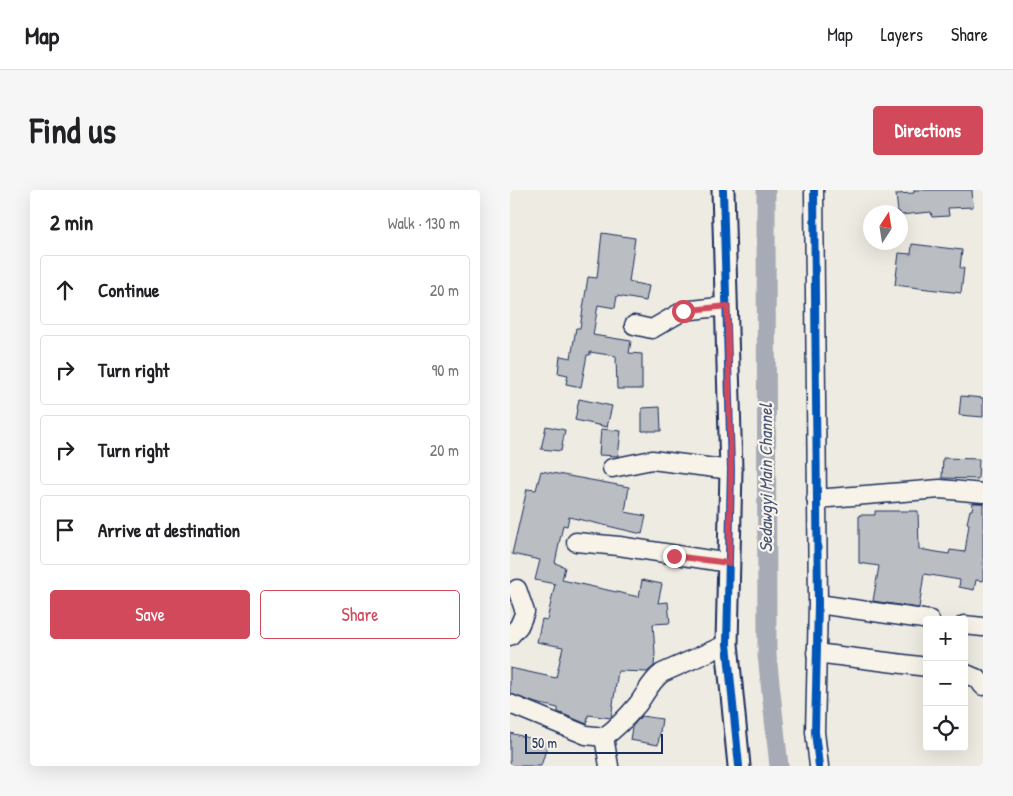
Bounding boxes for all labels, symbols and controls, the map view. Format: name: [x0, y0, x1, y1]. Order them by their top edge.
text: Map: [25, 19, 59, 51]
text: Map: [827, 22, 853, 47]
text: Layers: [881, 22, 923, 47]
text: Share: [951, 22, 988, 47]
button: Directions: [873, 106, 983, 155]
text: Find us: [30, 107, 116, 154]
north arrow: [863, 205, 908, 250]
text: 2 min: [50, 208, 93, 237]
text: Walk · 130 m: [388, 212, 460, 234]
icon: ahead: [51, 276, 79, 304]
text: Continue: [98, 277, 159, 303]
text: 20 m: [430, 279, 459, 301]
route start: [672, 300, 695, 323]
icon: right: [51, 356, 79, 384]
text: Turn right: [98, 357, 169, 383]
text: 90 m: [431, 359, 459, 381]
water label: Sedawgyi Main Channel: [753, 403, 778, 552]
icon: right: [51, 436, 79, 464]
text: Turn right: [98, 437, 169, 463]
text: 20 m: [430, 439, 459, 461]
icon: arrive: [51, 516, 79, 544]
text: Arrive at destination: [98, 517, 240, 543]
route end: [663, 545, 686, 568]
button: Save: [50, 590, 250, 639]
button: Share: [260, 590, 460, 639]
map controls: [923, 616, 968, 751]
button: +: [923, 616, 968, 661]
button: −: [923, 661, 968, 706]
button: locate: [923, 706, 968, 751]
scale bar: [525, 731, 662, 754]
text: 50 m: [532, 733, 557, 752]

